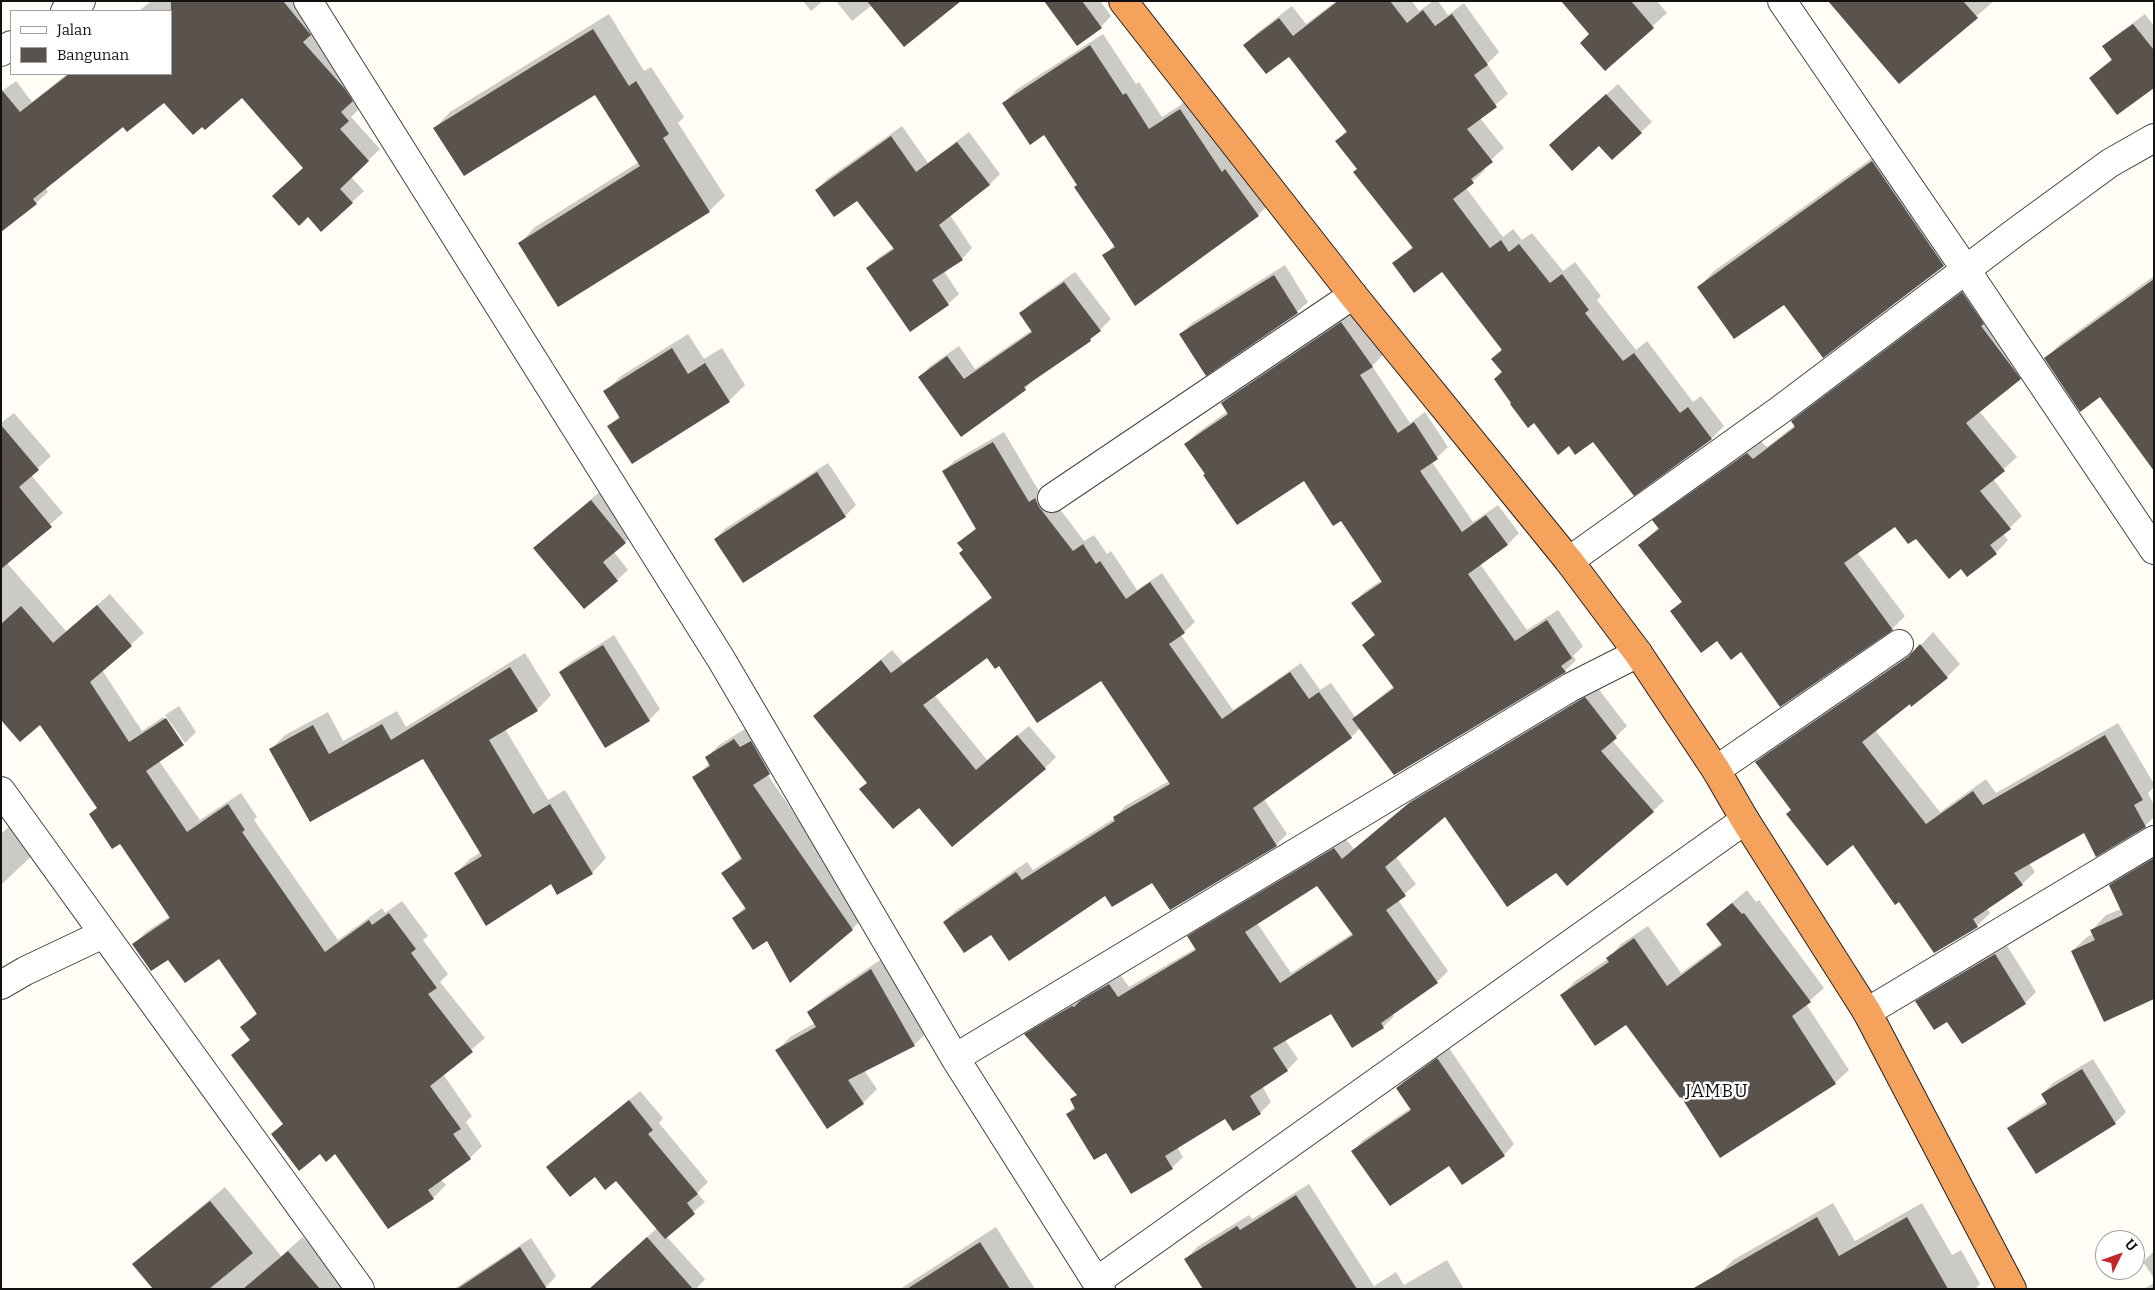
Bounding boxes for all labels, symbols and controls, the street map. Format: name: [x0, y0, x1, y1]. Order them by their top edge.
legend: [10, 10, 172, 75]
text: Jalan: [57, 21, 92, 39]
text: Bangunan: [57, 46, 129, 64]
district label: JAMBU: [1685, 1081, 1749, 1103]
north arrow: [2095, 1230, 2145, 1280]
text: U: [2121, 1236, 2141, 1255]

